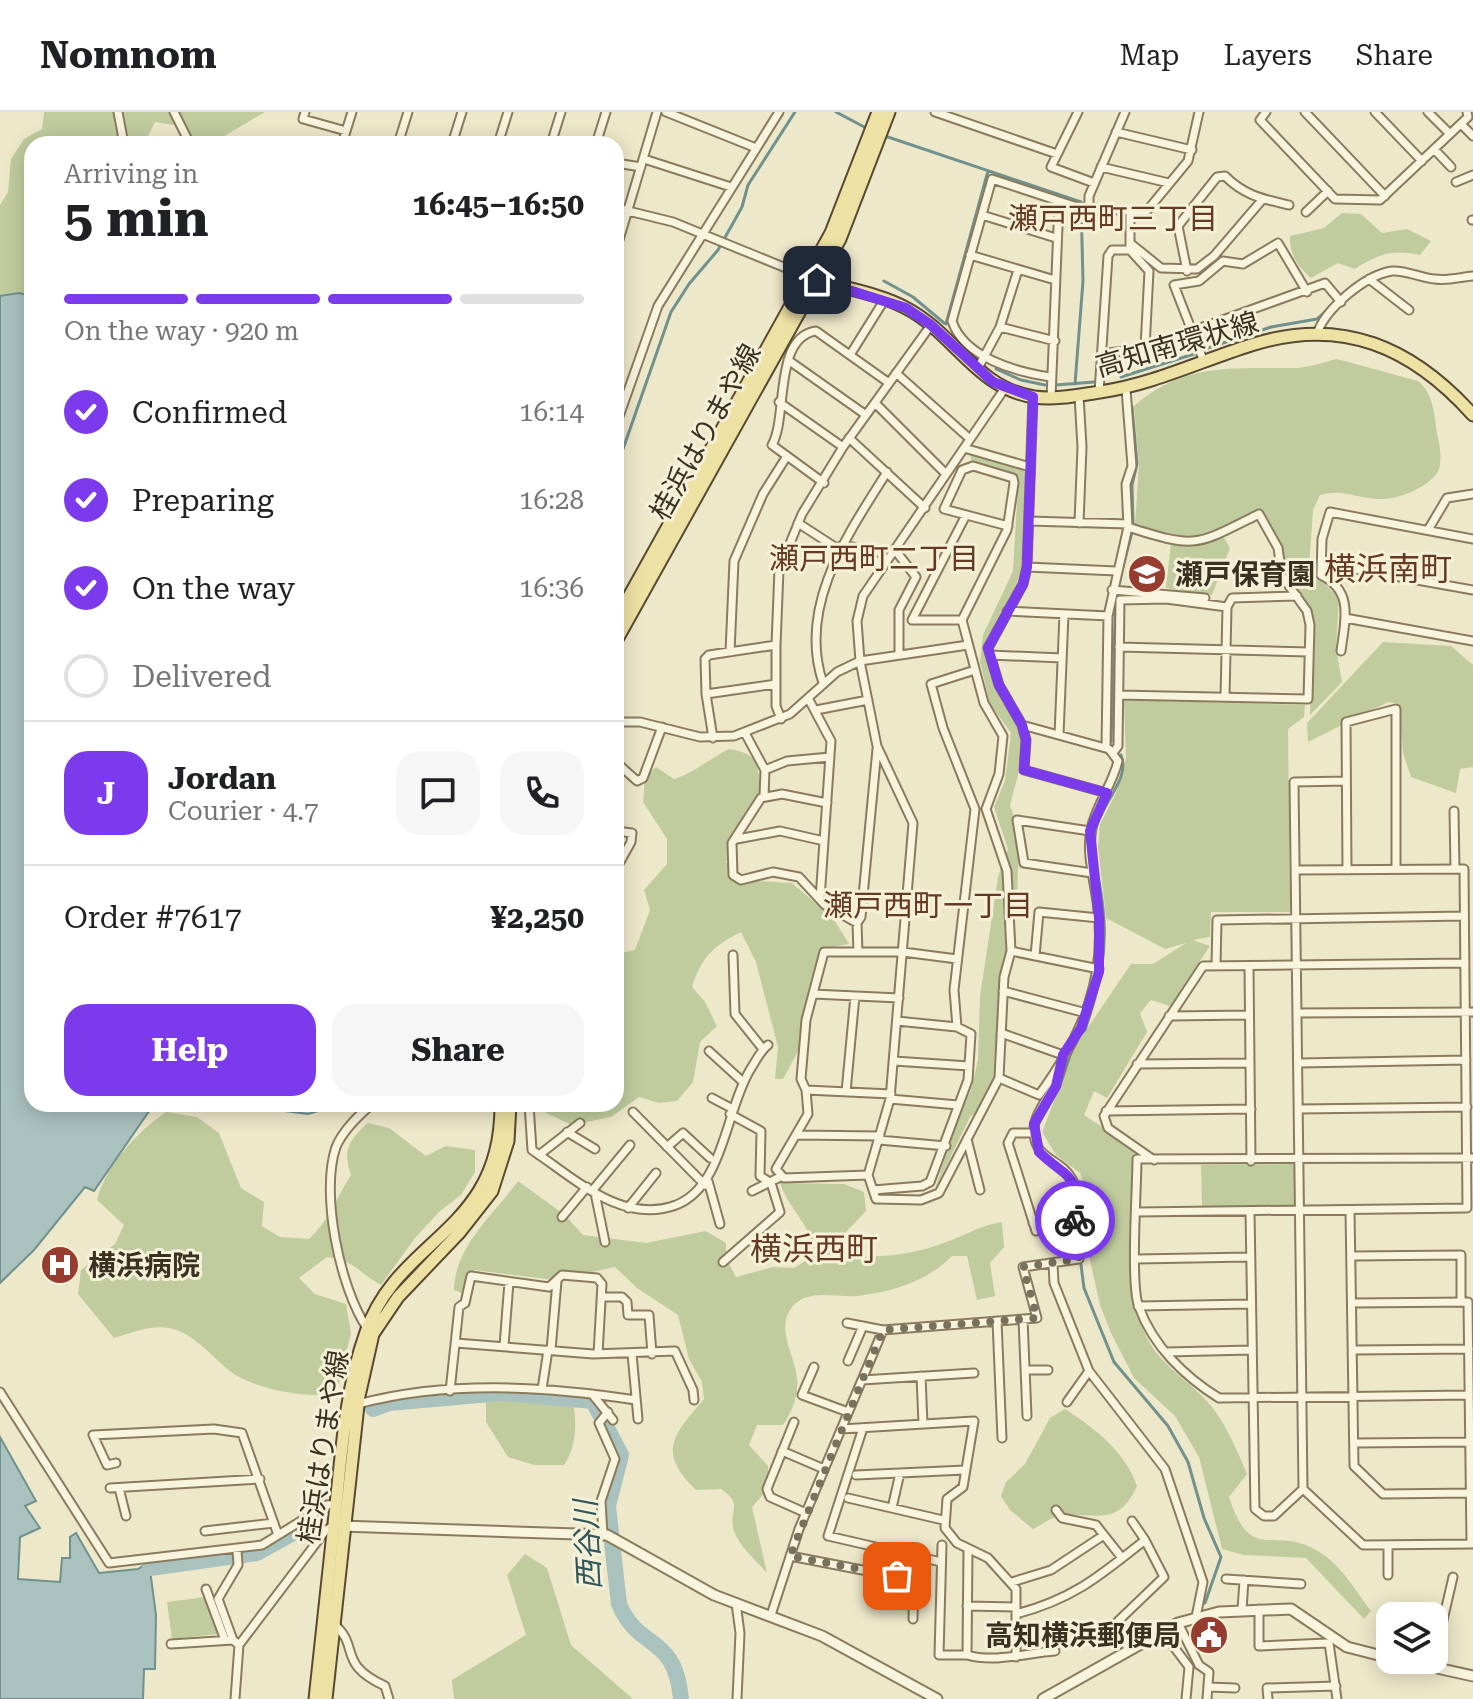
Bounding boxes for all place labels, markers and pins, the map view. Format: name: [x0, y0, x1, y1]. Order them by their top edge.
pin: [783, 246, 851, 314]
school or university icon: 瀬戸保育園: [1126, 553, 1168, 595]
place label: 瀬戸保育園: [1175, 558, 1315, 591]
hospital icon: 横浜病院: [39, 1244, 81, 1286]
place label: 横浜病院: [88, 1249, 200, 1282]
pin: [863, 1542, 931, 1610]
public building icon: 高知横浜郵便局: [1188, 1614, 1230, 1656]
place label: 高知横浜郵便局: [985, 1619, 1181, 1652]

